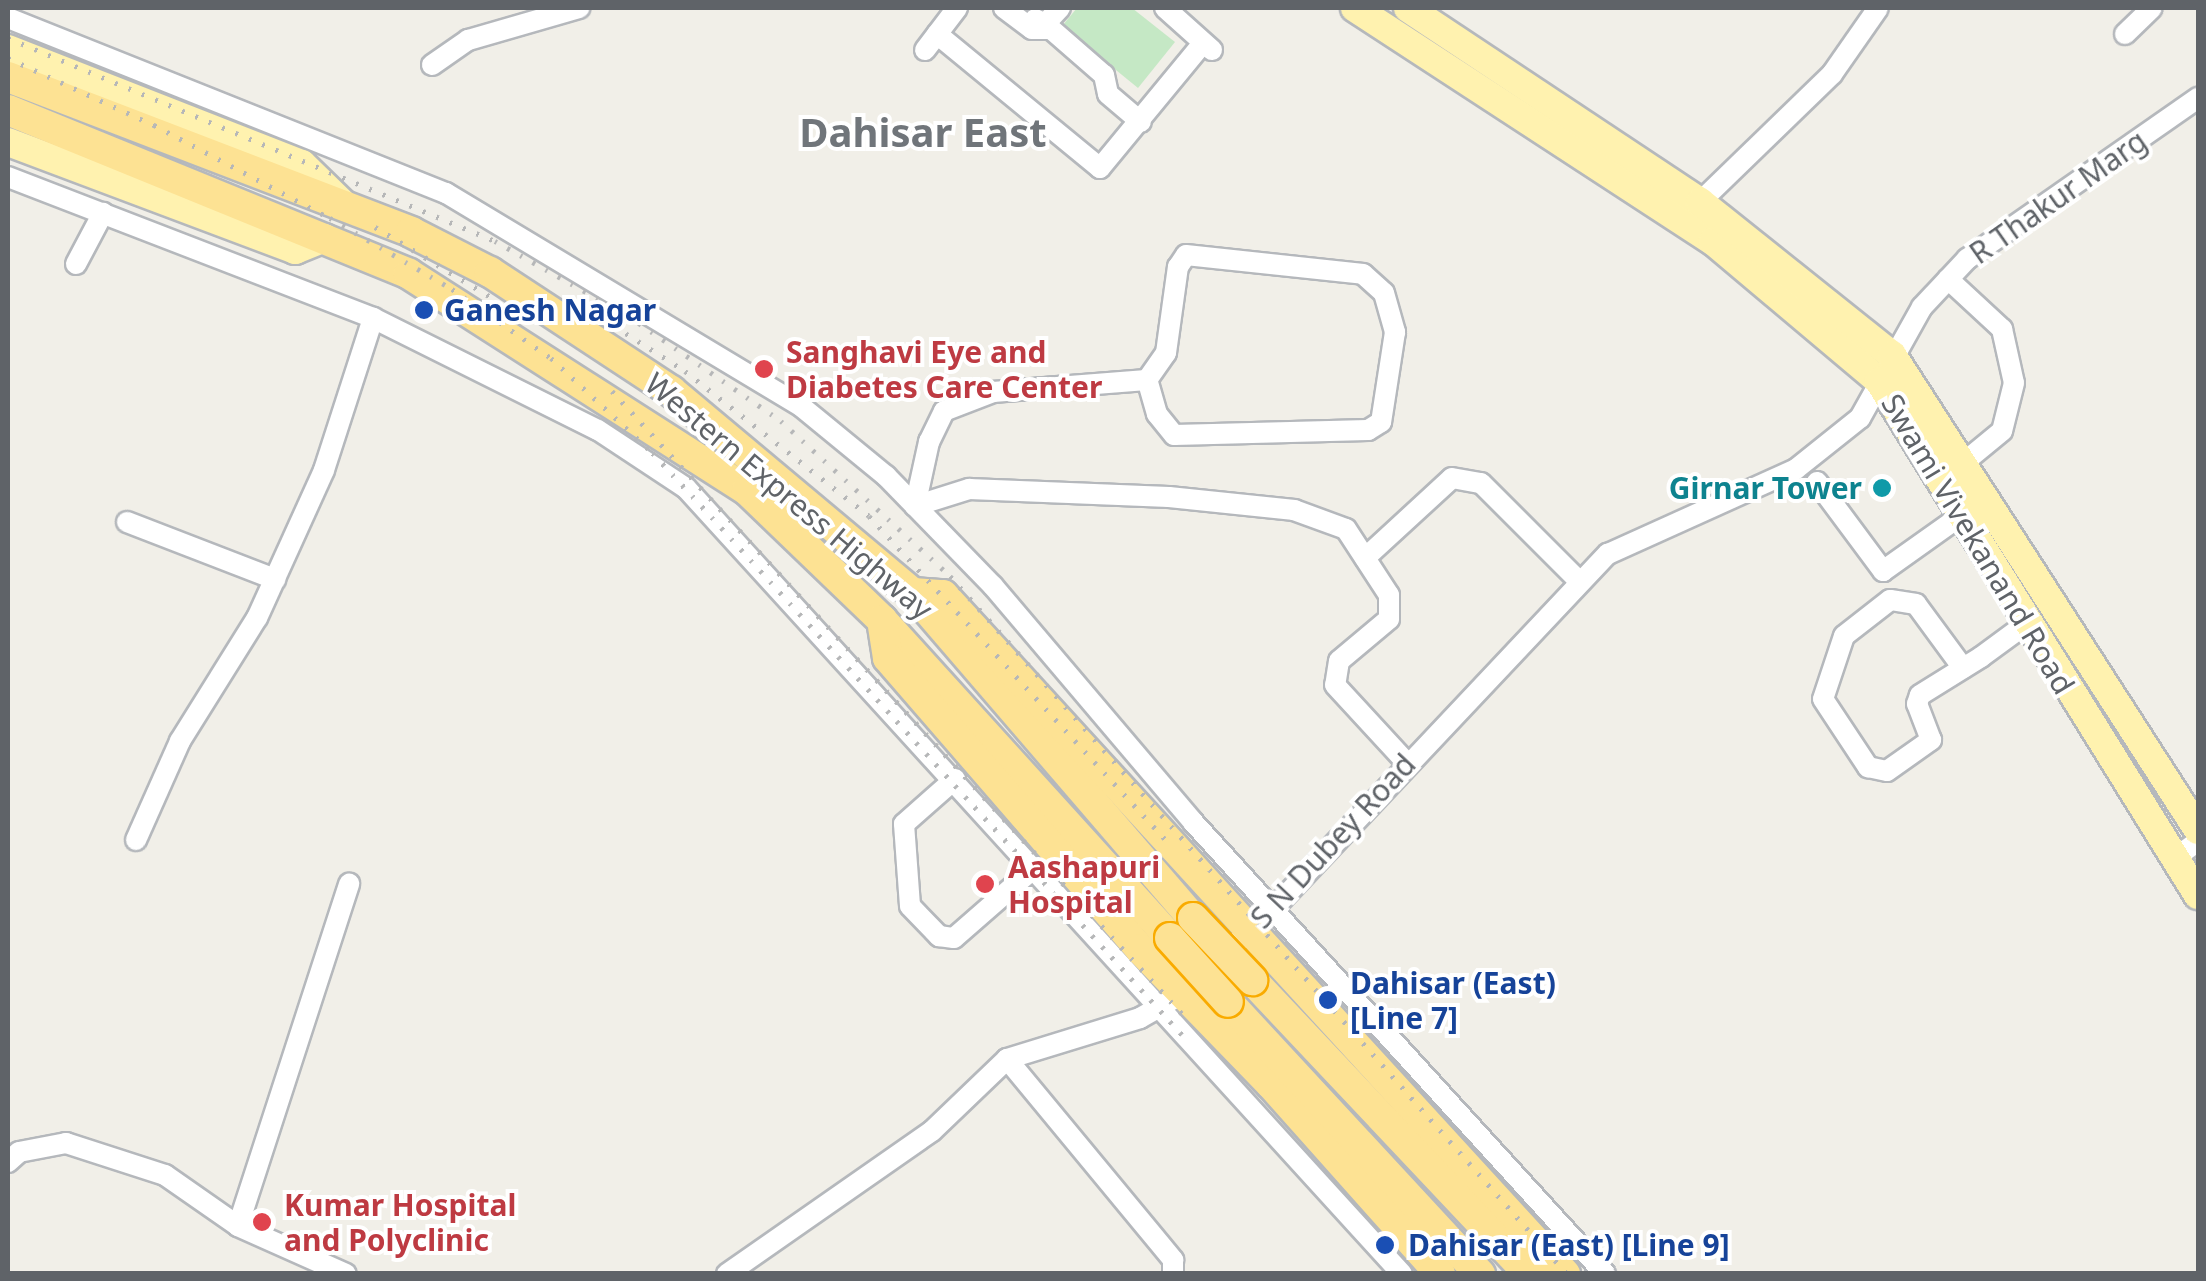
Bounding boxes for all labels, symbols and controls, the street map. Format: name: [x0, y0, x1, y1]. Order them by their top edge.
district label: Dahisar East: [799, 108, 1047, 156]
street label: R Thakur Marg: [1963, 123, 2153, 271]
place label: Ganesh Nagar: [444, 292, 656, 328]
marker: Ganesh Nagar: [413, 299, 435, 321]
place label: Sanghavi Eye and Diabetes Care Center: [786, 334, 1102, 404]
marker: Sanghavi Eye and Diabetes Care Center: [751, 356, 777, 382]
street label: Western Express Highway: [638, 365, 940, 627]
street label: Swami Vivekanand Road: [1874, 388, 2082, 700]
place label: Girnar Tower: [1669, 470, 1862, 506]
marker: Girnar Tower: [1871, 477, 1893, 499]
street label: S N Dubey Road: [1243, 746, 1423, 936]
place label: Aashapuri Hospital: [1008, 849, 1160, 920]
marker: Aashapuri Hospital: [972, 871, 998, 897]
place label: Dahisar (East) [Line 7]: [1350, 965, 1556, 1036]
marker: Dahisar (East) [Line 7]: [1315, 987, 1341, 1013]
place label: Kumar Hospital and Polyclinic: [284, 1187, 516, 1258]
marker: Kumar Hospital and Polyclinic: [249, 1209, 275, 1235]
place label: Dahisar (East) [Line 9]: [1408, 1227, 1730, 1263]
marker: Dahisar (East) [Line 9]: [1372, 1232, 1398, 1258]

